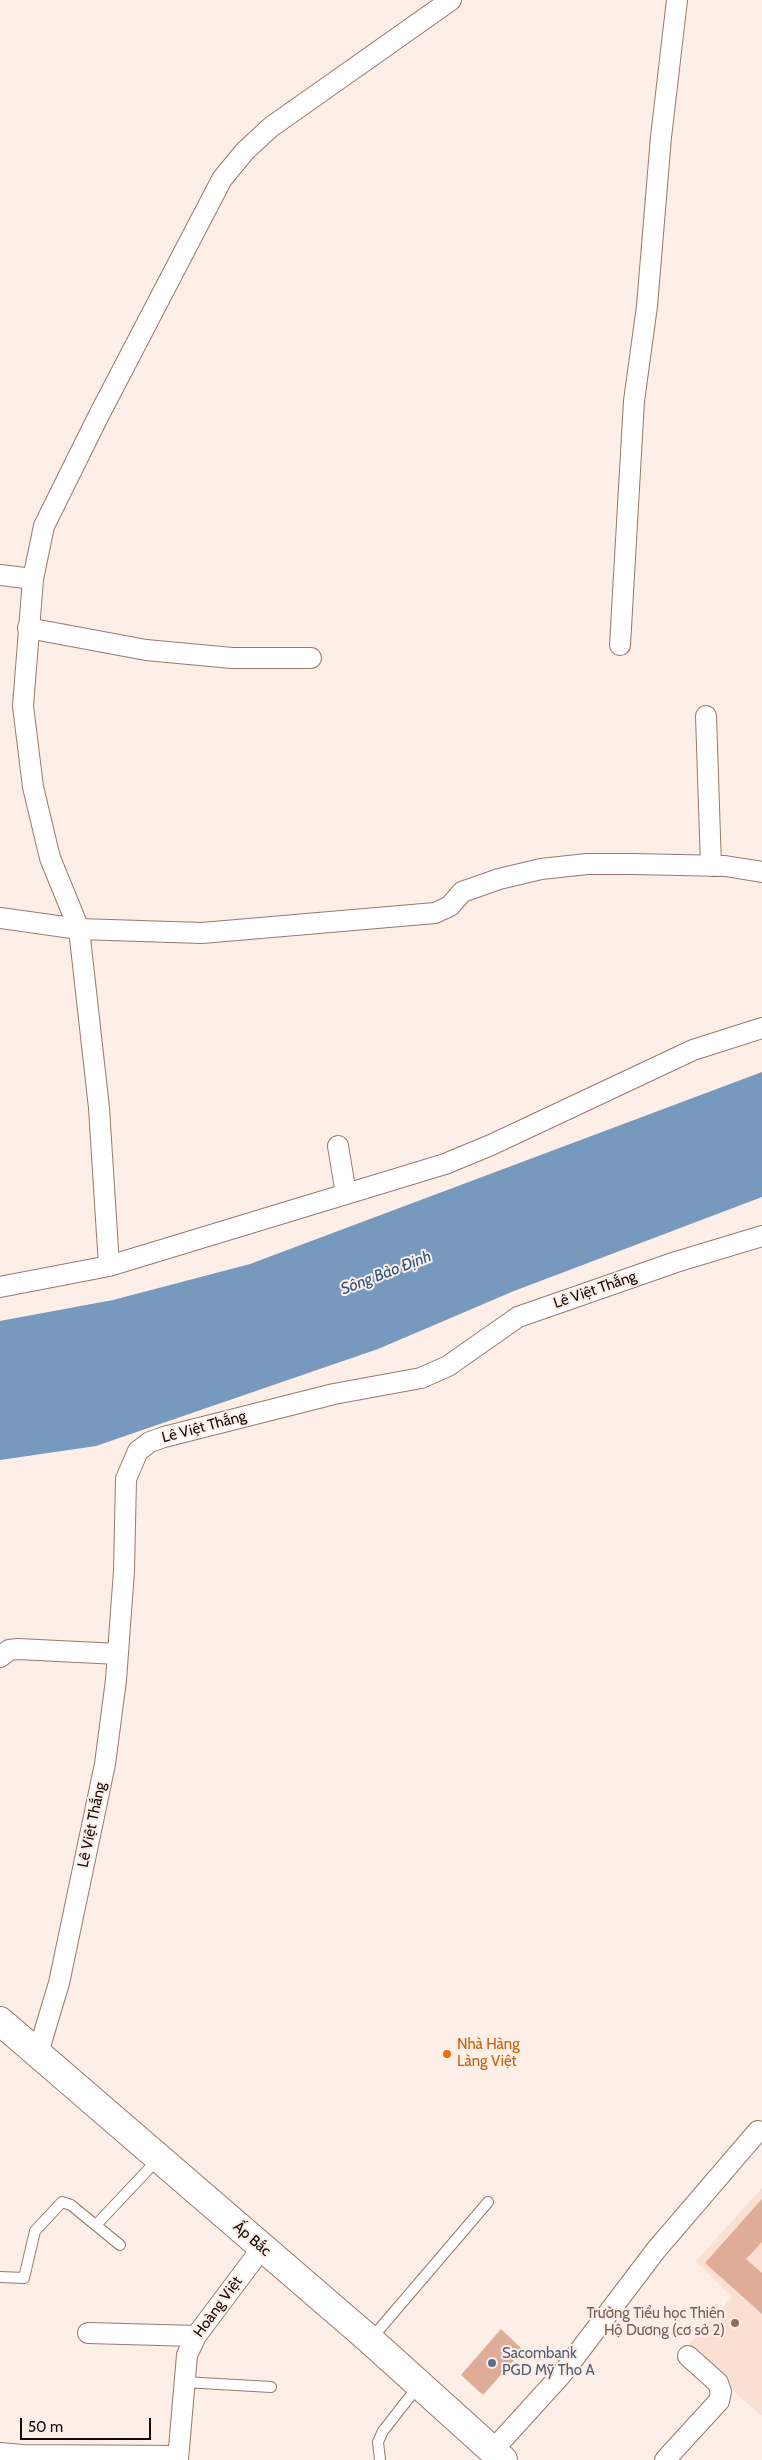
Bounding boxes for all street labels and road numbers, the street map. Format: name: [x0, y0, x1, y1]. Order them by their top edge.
street label: Lê Việt Thắng: [551, 1267, 639, 1313]
street label: Lê Việt Thắng: [160, 1407, 248, 1447]
street label: Lê Việt Thắng: [74, 1781, 110, 1869]
street label: Ấp Bắc: [230, 2218, 274, 2260]
street label: Hoàng Việt: [190, 2273, 246, 2341]

